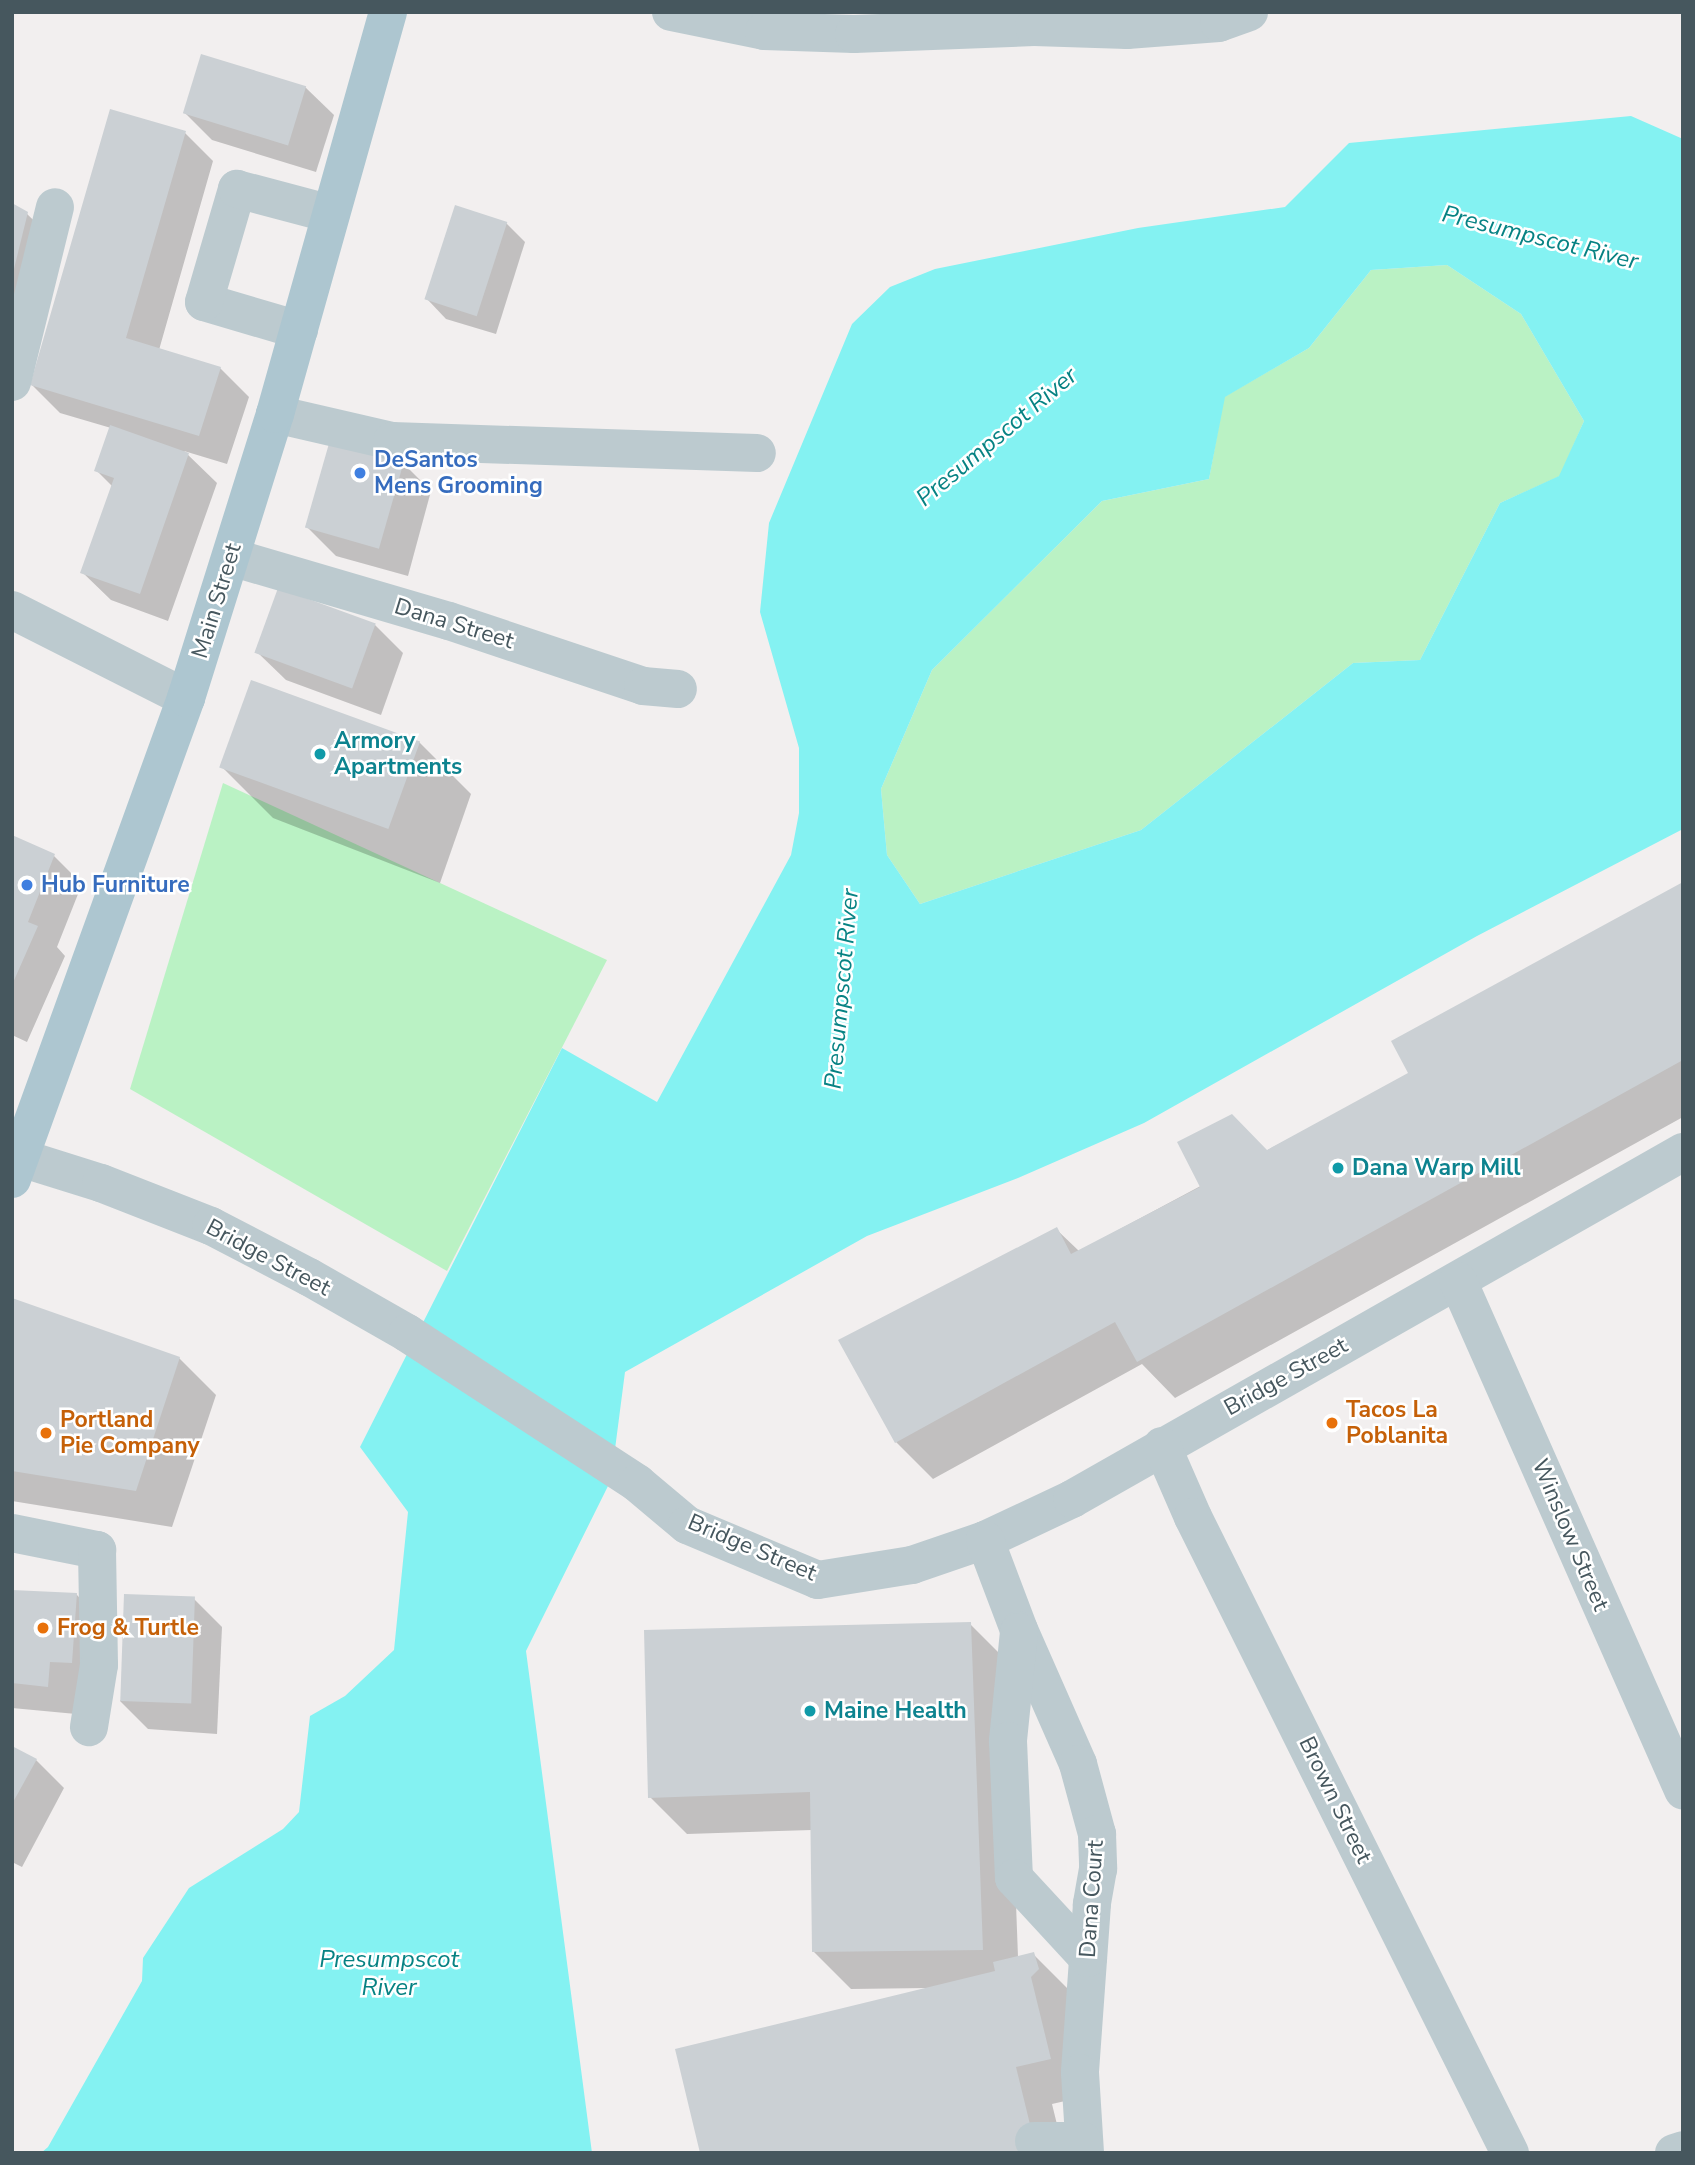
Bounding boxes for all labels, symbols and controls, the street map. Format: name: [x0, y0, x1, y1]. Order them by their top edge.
water label: Presumpscot River: [1439, 200, 1641, 276]
water label: Presumpscot River: [911, 361, 1083, 513]
place label: DeSantos Mens Grooming: [374, 446, 543, 500]
marker: DeSantos Mens Grooming: [352, 465, 368, 481]
street label: Main Street: [186, 540, 248, 662]
street label: Dana Street: [391, 593, 517, 655]
place label: Armory Apartments: [334, 727, 462, 781]
marker: Armory Apartments: [312, 746, 328, 762]
place label: Hub Furniture: [41, 871, 190, 899]
marker: Hub Furniture: [19, 877, 35, 893]
water label: Presumpscot River: [819, 888, 865, 1090]
place label: Dana Warp Mill: [1352, 1154, 1521, 1182]
marker: Dana Warp Mill: [1330, 1160, 1346, 1176]
street label: Bridge Street: [201, 1214, 335, 1302]
street label: Bridge Street: [1219, 1332, 1353, 1422]
place label: Tacos La Poblanita: [1346, 1396, 1448, 1450]
place label: Portland Pie Company: [60, 1406, 200, 1460]
marker: Tacos La Poblanita: [1324, 1415, 1340, 1431]
marker: Portland Pie Company: [38, 1425, 54, 1441]
street label: Winslow Street: [1526, 1455, 1614, 1615]
street label: Bridge Street: [684, 1509, 820, 1587]
place label: Frog & Turtle: [57, 1614, 199, 1642]
marker: Frog & Turtle: [35, 1620, 51, 1636]
place label: Maine Health: [824, 1697, 967, 1725]
marker: Maine Health: [802, 1703, 818, 1719]
street label: Brown Street: [1292, 1732, 1378, 1868]
street label: Dana Court: [1074, 1839, 1110, 1959]
water label: Presumpscot River: [319, 1946, 459, 2002]

